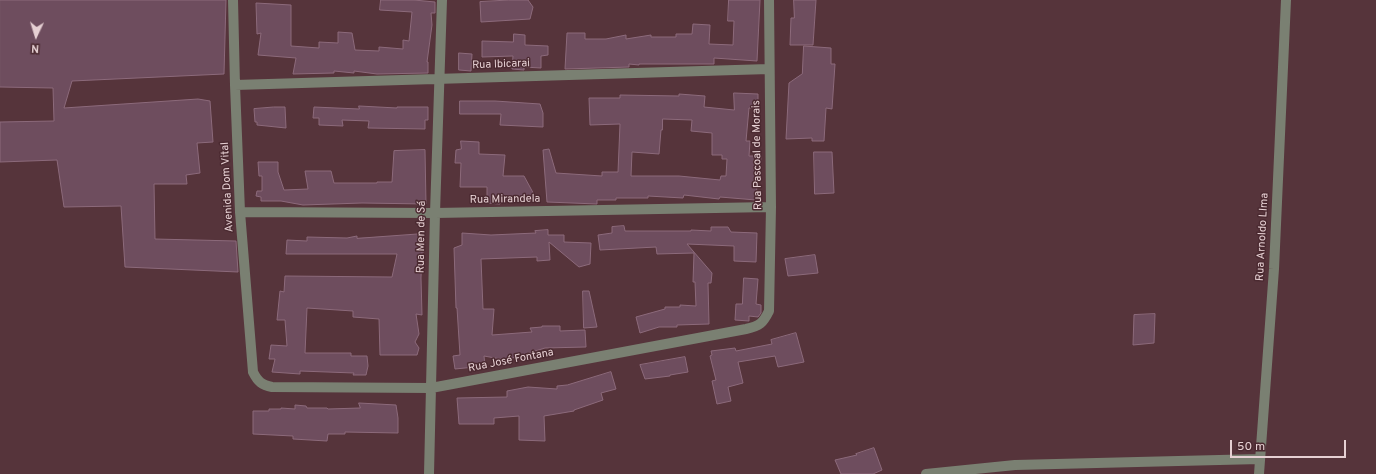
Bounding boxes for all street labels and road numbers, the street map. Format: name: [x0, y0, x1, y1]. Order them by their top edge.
street label: Rua Ibicarai: [472, 57, 530, 73]
street label: Rua Pascoal de Morais: [750, 100, 766, 210]
street label: Avenida Dom Vital: [219, 142, 237, 232]
street label: Rua Mirandela: [470, 193, 540, 207]
street label: Rua Arnoldo LIma: [1254, 193, 1272, 281]
street label: Rua Men de Sá: [415, 201, 429, 273]
street label: Rua José Fontana: [467, 346, 555, 376]

